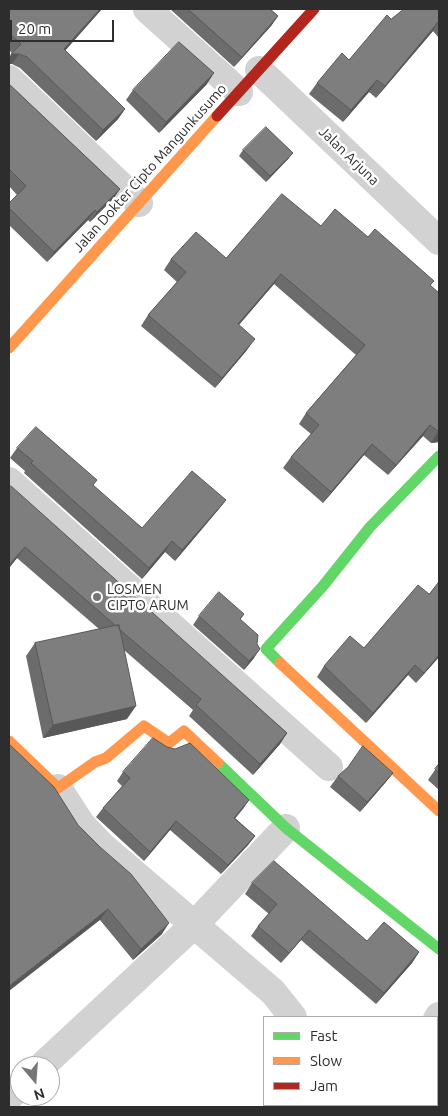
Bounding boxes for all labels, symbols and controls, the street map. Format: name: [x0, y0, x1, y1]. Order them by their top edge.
scale bar: [12, 10, 116, 42]
text: 20 m: [18, 20, 51, 37]
street label: Jalan Dokter Cipto Mangunkusumo: [70, 80, 230, 256]
street label: Jalan Arjuna: [315, 123, 383, 189]
place label: LOSMEN CIPTO ARUM: [107, 581, 189, 614]
marker: LOSMEN CIPTO ARUM: [91, 591, 103, 603]
legend: [263, 1016, 438, 1106]
text: Fast: [310, 1027, 337, 1044]
text: Slow: [310, 1052, 342, 1069]
north arrow: [10, 1056, 60, 1106]
text: Jam: [310, 1077, 338, 1094]
text: N: [32, 1085, 47, 1104]

